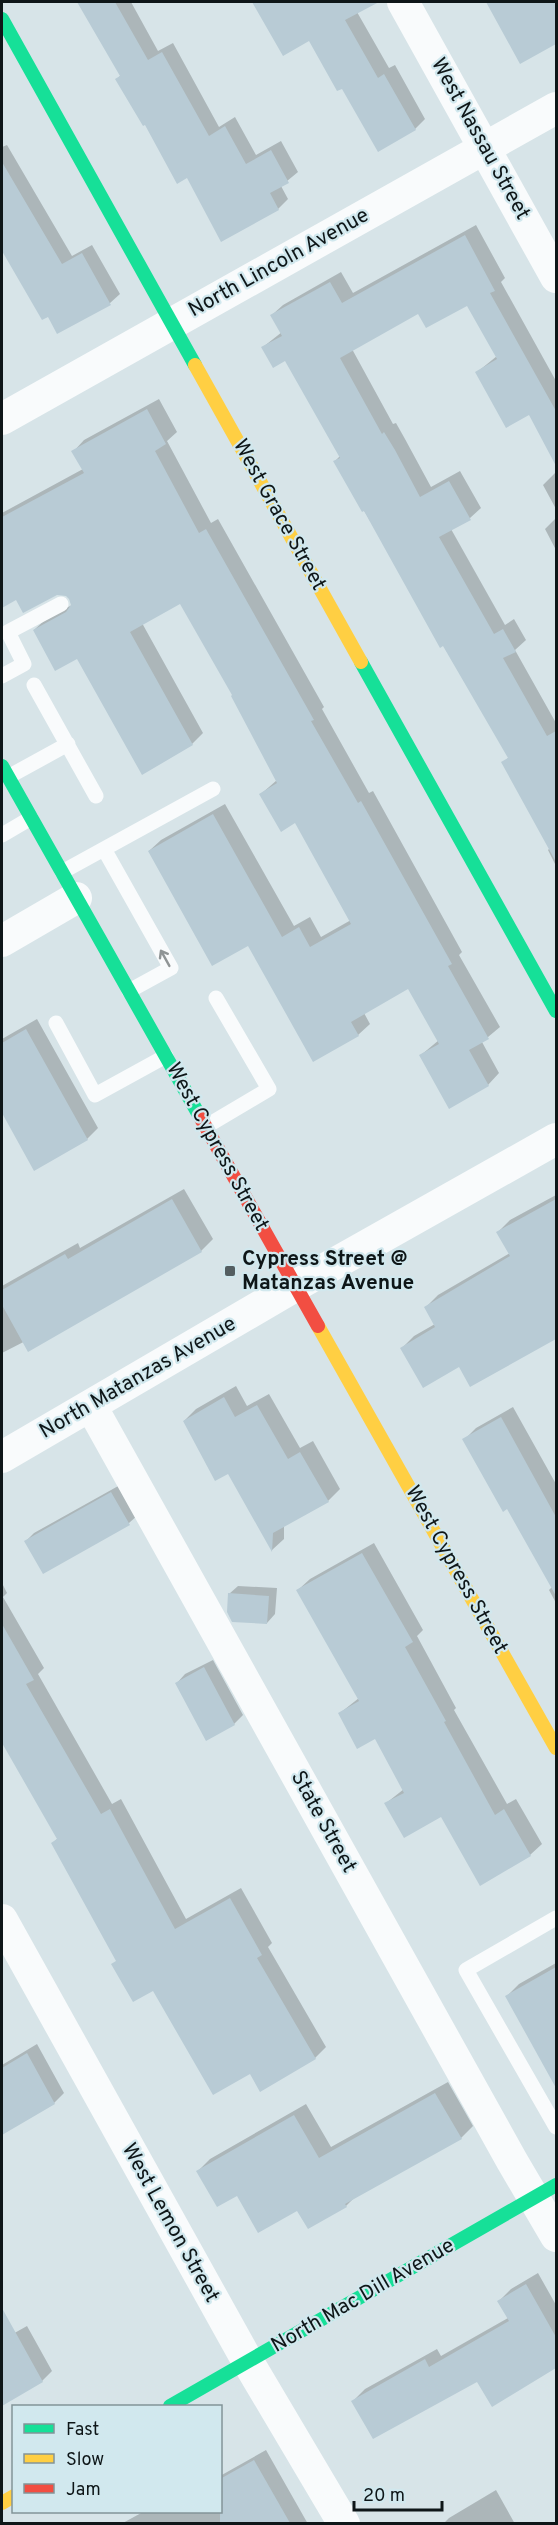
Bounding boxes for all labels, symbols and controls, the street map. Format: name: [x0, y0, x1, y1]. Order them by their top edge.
street label: West Nassau Street: [424, 53, 536, 225]
street label: North Lincoln Avenue: [184, 202, 374, 324]
street label: West Grace Street: [226, 435, 332, 595]
one-way arrow: [159, 950, 171, 967]
street label: West Cypress Street: [160, 1058, 274, 1236]
place label: Cypress Street @ Matanzas Avenue: [242, 1246, 414, 1297]
marker: Cypress Street @ Matanzas Avenue: [223, 1264, 237, 1278]
street label: North Matanzas Avenue: [35, 1311, 241, 1445]
street label: West Cypress Street: [399, 1481, 513, 1659]
street label: State Street: [284, 1766, 362, 1878]
street label: West Lemon Street: [115, 2138, 225, 2308]
street label: North Mac Dill Avenue: [266, 2232, 460, 2360]
legend: [12, 2405, 222, 2513]
text: Fast: [66, 2419, 99, 2442]
text: Slow: [66, 2449, 104, 2472]
scale bar: [354, 2474, 442, 2512]
text: Jam: [66, 2479, 101, 2502]
text: 20 m: [363, 2485, 405, 2508]

